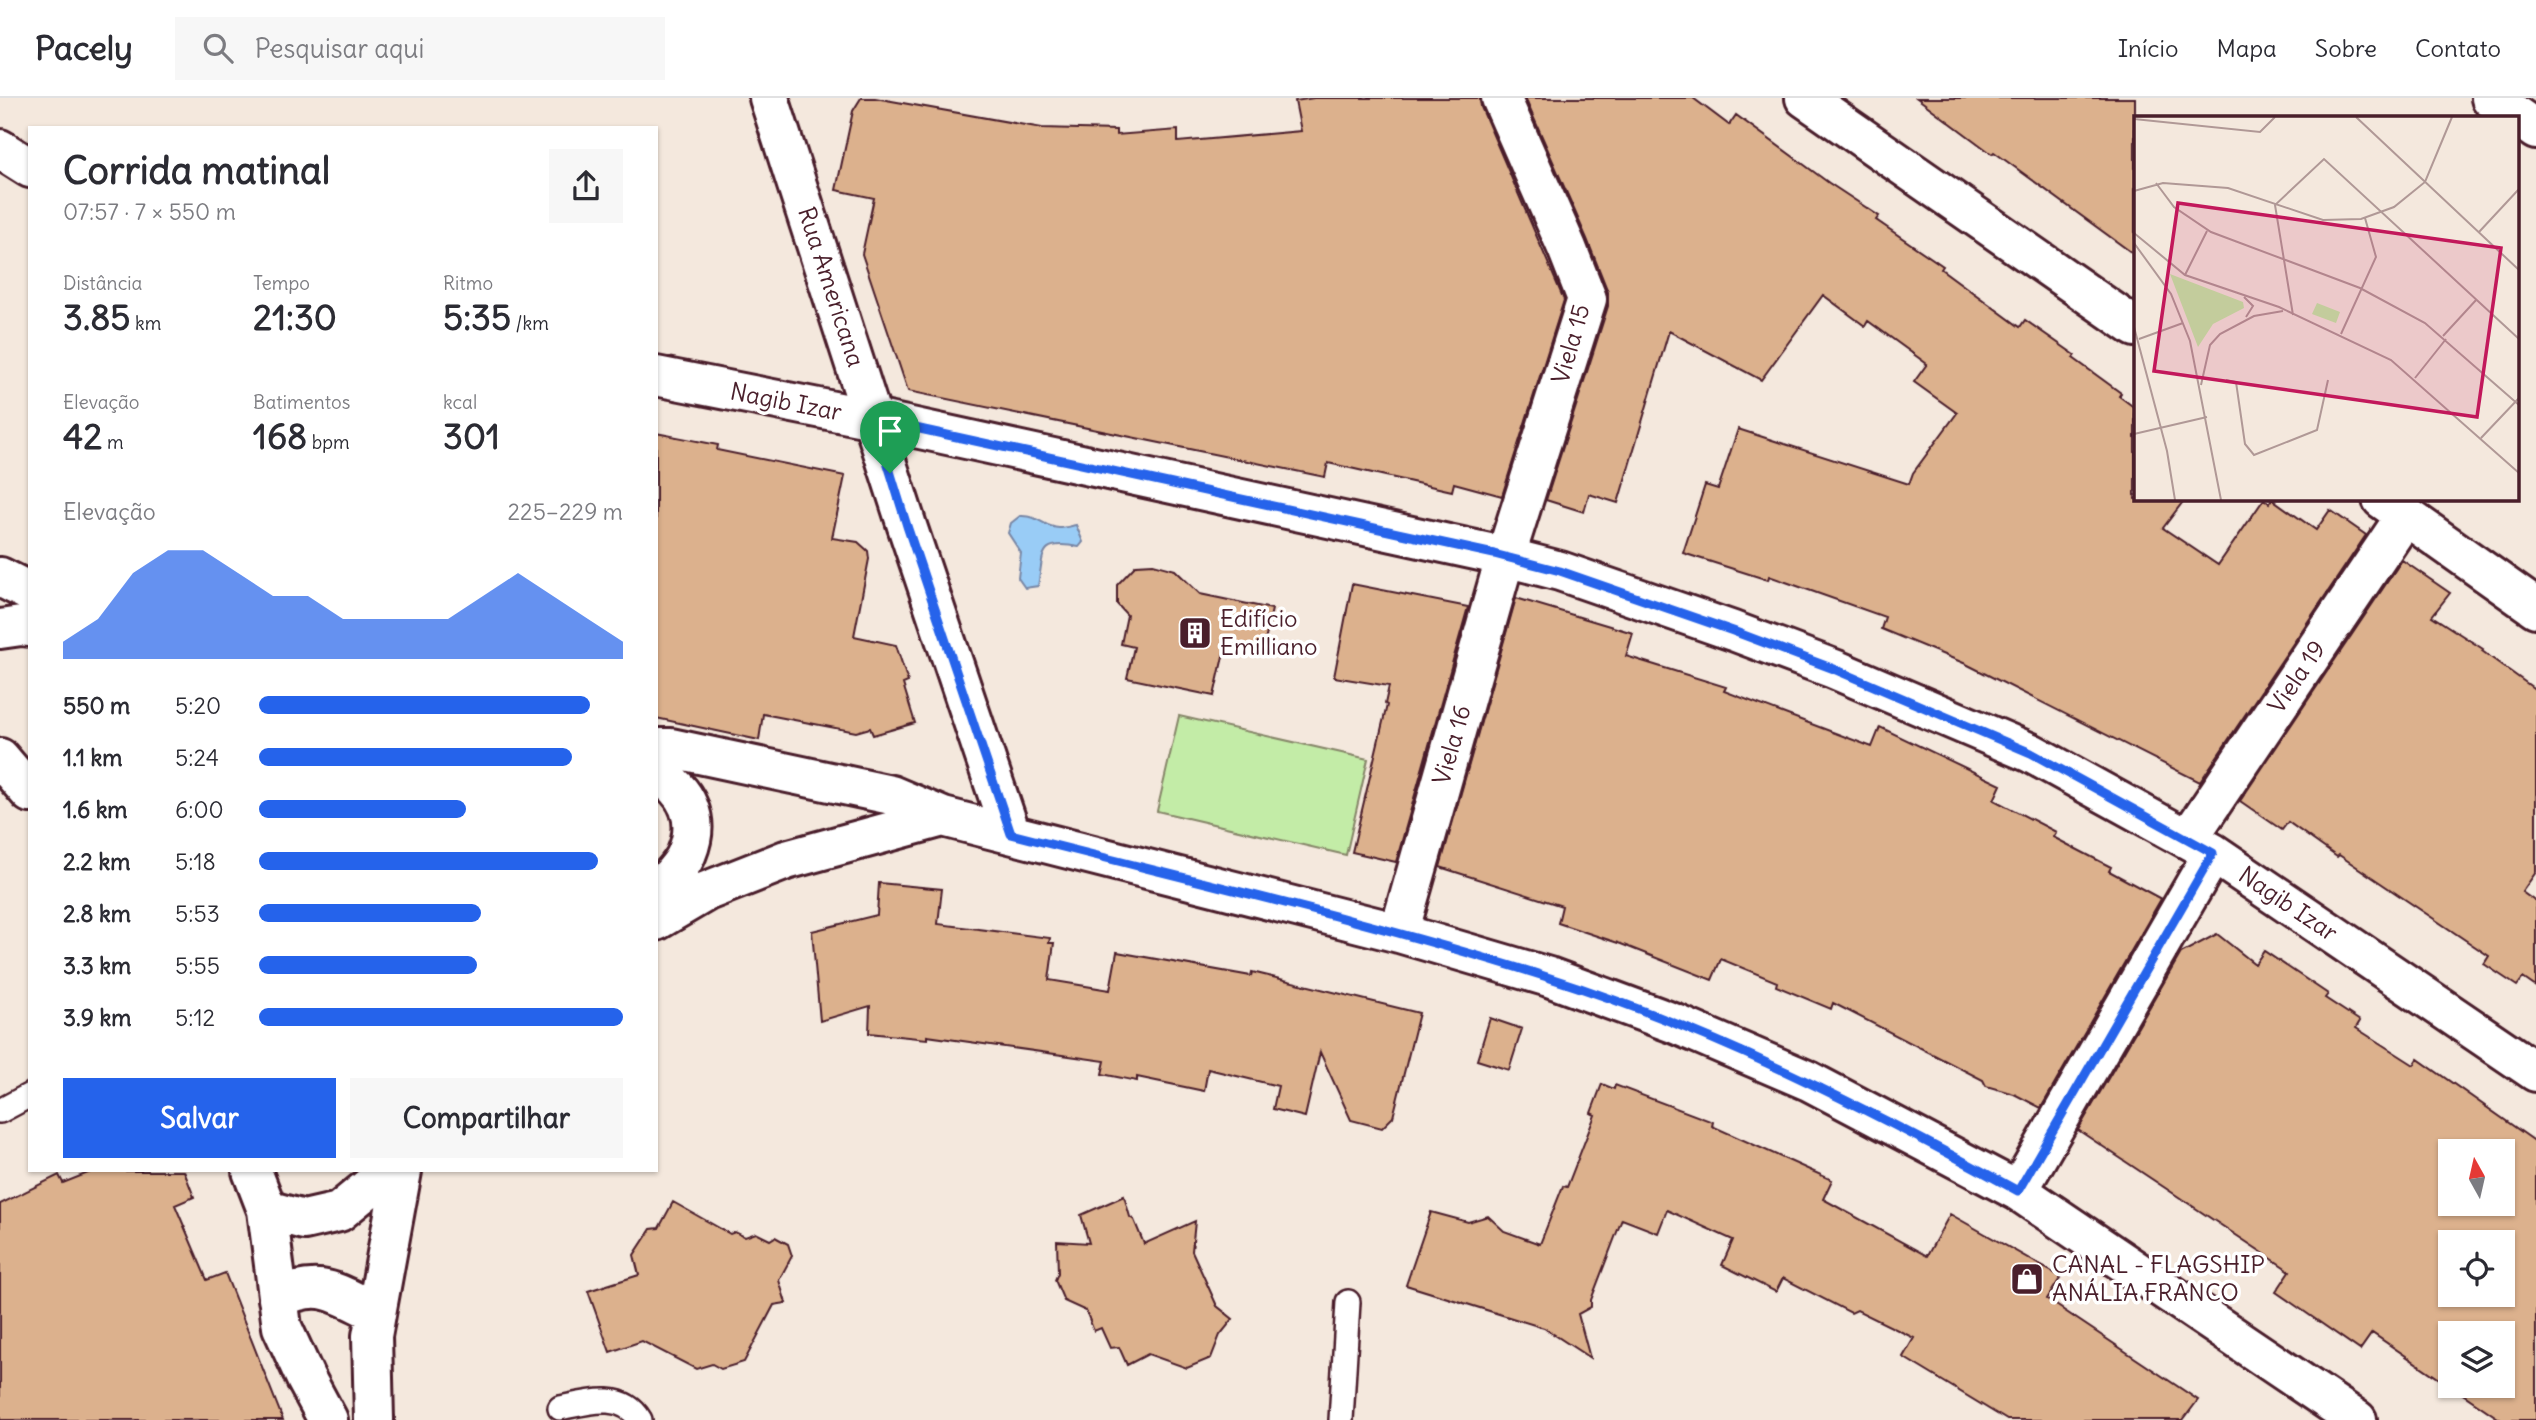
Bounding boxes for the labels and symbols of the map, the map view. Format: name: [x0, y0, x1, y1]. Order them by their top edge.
inset map: [2134, 116, 2518, 500]
street label: Rua Americana: [792, 203, 872, 370]
street label: Viela 15: [1544, 300, 1596, 387]
street label: Nagib Izar: [728, 376, 845, 427]
pin: [860, 401, 920, 473]
place label: Edifício Emilliano: [1220, 603, 1318, 661]
building icon: Edifício Emilliano: [1176, 614, 1214, 652]
street label: Viela 19: [2261, 634, 2331, 719]
street label: Viela 16: [1425, 701, 1477, 788]
street label: Nagib Izar: [2233, 859, 2344, 947]
north arrow: [2438, 1139, 2515, 1216]
place label: CANAL - FLAGSHIP ANÁLIA FRANCO: [2052, 1249, 2265, 1307]
shop icon: CANAL - FLAGSHIP ANÁLIA FRANCO: [2008, 1260, 2046, 1298]

